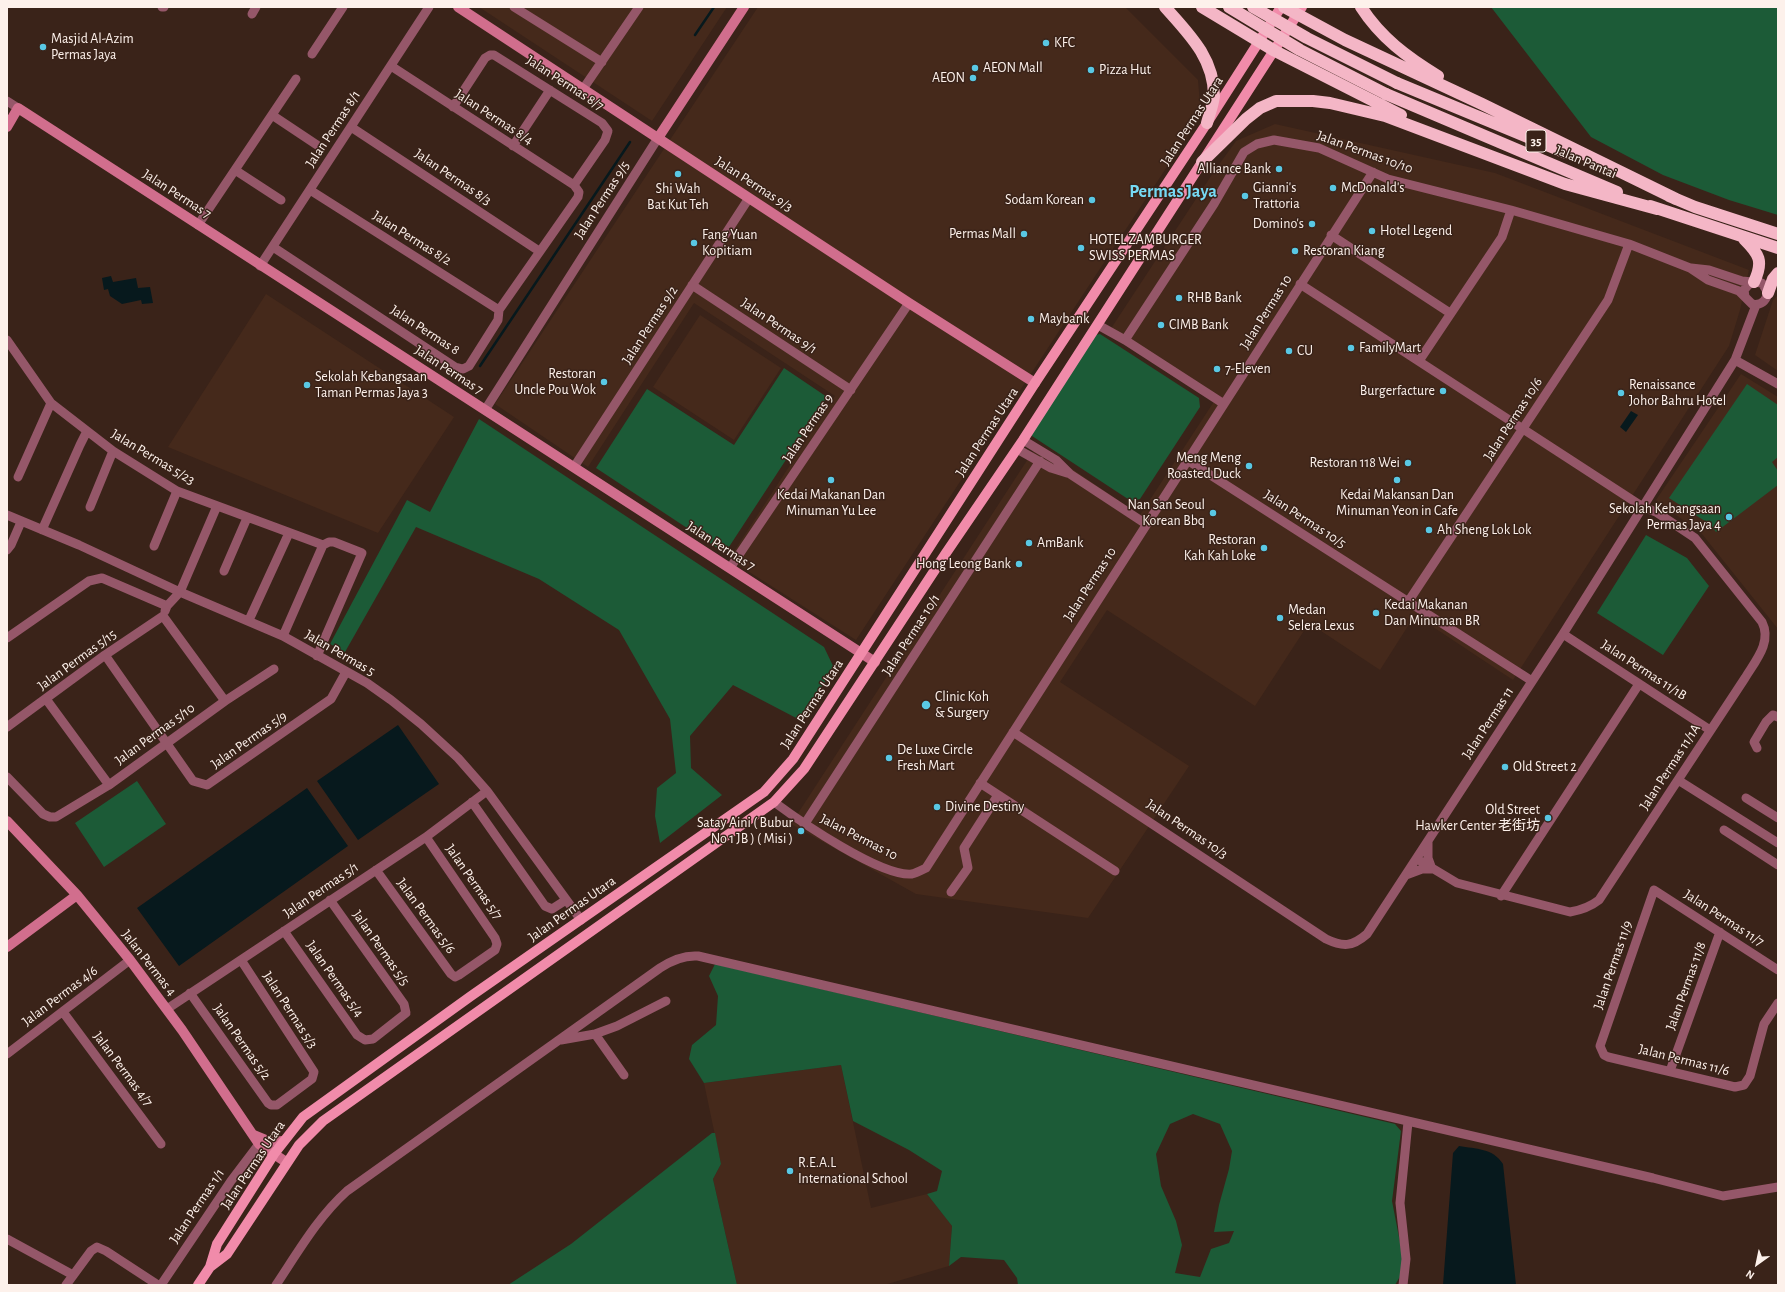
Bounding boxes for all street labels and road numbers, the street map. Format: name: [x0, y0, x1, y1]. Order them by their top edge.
street label: Jalan Permas 8/7: [523, 52, 607, 114]
street label: Jalan Permas Utara: [1157, 73, 1227, 169]
street label: Jalan Permas 8/4: [452, 85, 536, 149]
street label: Jalan Permas 8/1: [302, 87, 364, 171]
street label: Jalan Permas 10/10: [1315, 127, 1415, 177]
road number: 35: [1526, 130, 1546, 152]
street label: Jalan Pantai: [1553, 142, 1619, 182]
street label: Jalan Permas 8/3: [411, 145, 495, 209]
street label: Jalan Permas 9/3: [712, 153, 796, 215]
street label: Jalan Permas 9/5: [571, 158, 633, 242]
street label: Jalan Permas 7: [140, 166, 214, 222]
street label: Jalan Permas 8/2: [370, 207, 454, 269]
street label: Jalan Permas 10: [1236, 272, 1296, 352]
street label: Jalan Permas 9/2: [619, 283, 681, 367]
street label: Jalan Permas 9/1: [738, 294, 820, 358]
street label: Jalan Permas 8: [387, 301, 463, 359]
street label: Jalan Permas 7: [412, 342, 486, 398]
street label: Jalan Permas 10/6: [1480, 374, 1546, 464]
street label: Jalan Permas Utara: [952, 384, 1022, 480]
street label: Jalan Permas 9: [779, 390, 837, 466]
street label: Jalan Permas 5/23: [108, 425, 198, 489]
street label: Jalan Permas 10/5: [1261, 486, 1349, 552]
street label: Jalan Permas 7: [684, 518, 758, 574]
street label: Jalan Permas 10: [1060, 544, 1120, 624]
street label: Jalan Permas 10/1: [878, 591, 944, 679]
street label: Jalan Permas 5/15: [34, 626, 120, 694]
street label: Jalan Permas 5: [302, 626, 378, 680]
street label: Jalan Permas 11/1B: [1598, 636, 1690, 704]
street label: Jalan Permas Utara: [777, 656, 847, 752]
street label: Jalan Permas 11: [1459, 684, 1517, 762]
street label: Jalan Permas 5/10: [112, 699, 198, 769]
street label: Jalan Permas 5/9: [208, 708, 290, 772]
street label: Jalan Permas 11/1A: [1636, 721, 1704, 813]
street label: Jalan Permas 10/3: [1143, 796, 1231, 862]
street label: Jalan Permas 10: [817, 810, 901, 864]
street label: Jalan Permas 5/7: [442, 841, 506, 923]
street label: Jalan Permas 5/1: [280, 859, 362, 921]
street label: Jalan Permas Utara: [525, 873, 619, 945]
street label: Jalan Permas 5/6: [393, 875, 459, 957]
street label: Jalan Permas 11/7: [1681, 886, 1767, 950]
street label: Jalan Permas 5/5: [349, 907, 413, 989]
street label: Jalan Permas 11/9: [1590, 918, 1636, 1012]
street label: Jalan Permas 4: [118, 927, 180, 999]
street label: Jalan Permas 5/4: [303, 938, 367, 1020]
street label: Jalan Permas 11/8: [1662, 939, 1710, 1033]
street label: Jalan Permas 4/6: [19, 962, 101, 1030]
street label: Jalan Permas 5/3: [259, 968, 321, 1052]
street label: Jalan Permas 5/2: [210, 1001, 274, 1083]
street label: Jalan Permas 4/7: [89, 1028, 157, 1110]
street label: Jalan Permas 11/6: [1637, 1041, 1731, 1079]
street label: Jalan Permas Utara: [217, 1118, 289, 1212]
street label: Jalan Permas 1/1: [166, 1166, 228, 1246]

